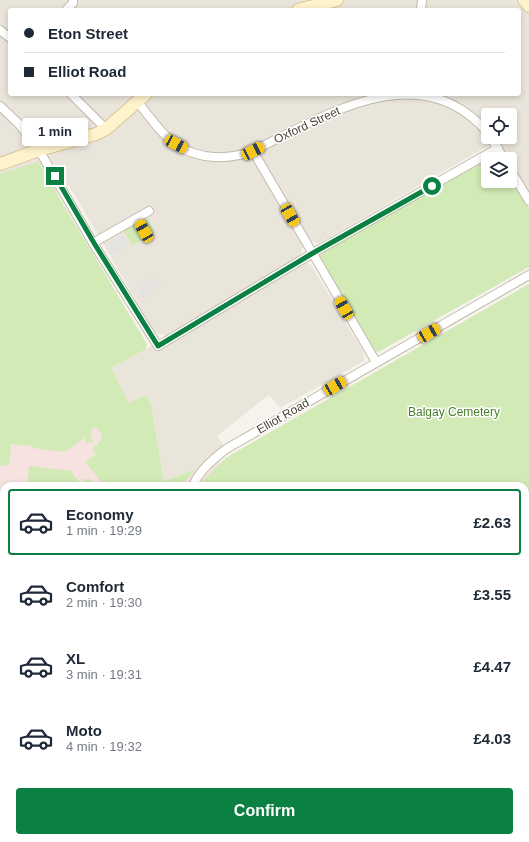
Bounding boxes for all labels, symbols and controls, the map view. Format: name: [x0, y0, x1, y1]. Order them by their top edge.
text: Eton Street: [48, 25, 128, 42]
text: Elliot Road: [48, 63, 126, 80]
street label: Oxford Street: [272, 103, 343, 146]
map controls: [481, 108, 517, 188]
button: locate: [481, 108, 517, 144]
callout: 1 min: [22, 118, 88, 146]
text: 1 min: [38, 124, 72, 139]
car: [163, 133, 189, 155]
car: [240, 140, 266, 162]
button: layers: [481, 152, 517, 188]
route end: [46, 167, 64, 185]
route start: [423, 177, 441, 195]
car: [279, 202, 301, 228]
car: [133, 218, 155, 244]
car: [333, 295, 355, 321]
car: [416, 322, 442, 344]
car: [322, 375, 348, 397]
street label: Elliot Road: [254, 395, 312, 437]
park label: Balgay Cemetery: [408, 405, 500, 419]
icon: car: [18, 504, 54, 540]
text: Economy: [66, 506, 134, 523]
text: £2.63: [473, 514, 511, 531]
text: 1 min · 19:29: [66, 523, 142, 538]
icon: car: [18, 576, 54, 612]
text: Comfort: [66, 578, 124, 595]
text: £3.55: [473, 586, 511, 603]
text: 2 min · 19:30: [66, 595, 142, 610]
icon: car: [18, 648, 54, 684]
text: XL: [66, 650, 85, 667]
text: £4.47: [473, 658, 511, 675]
text: 3 min · 19:31: [66, 667, 142, 682]
icon: car: [18, 720, 54, 756]
text: Moto: [66, 722, 102, 739]
text: £4.03: [473, 730, 511, 747]
text: 4 min · 19:32: [66, 739, 142, 754]
button: Confirm: [16, 788, 513, 834]

